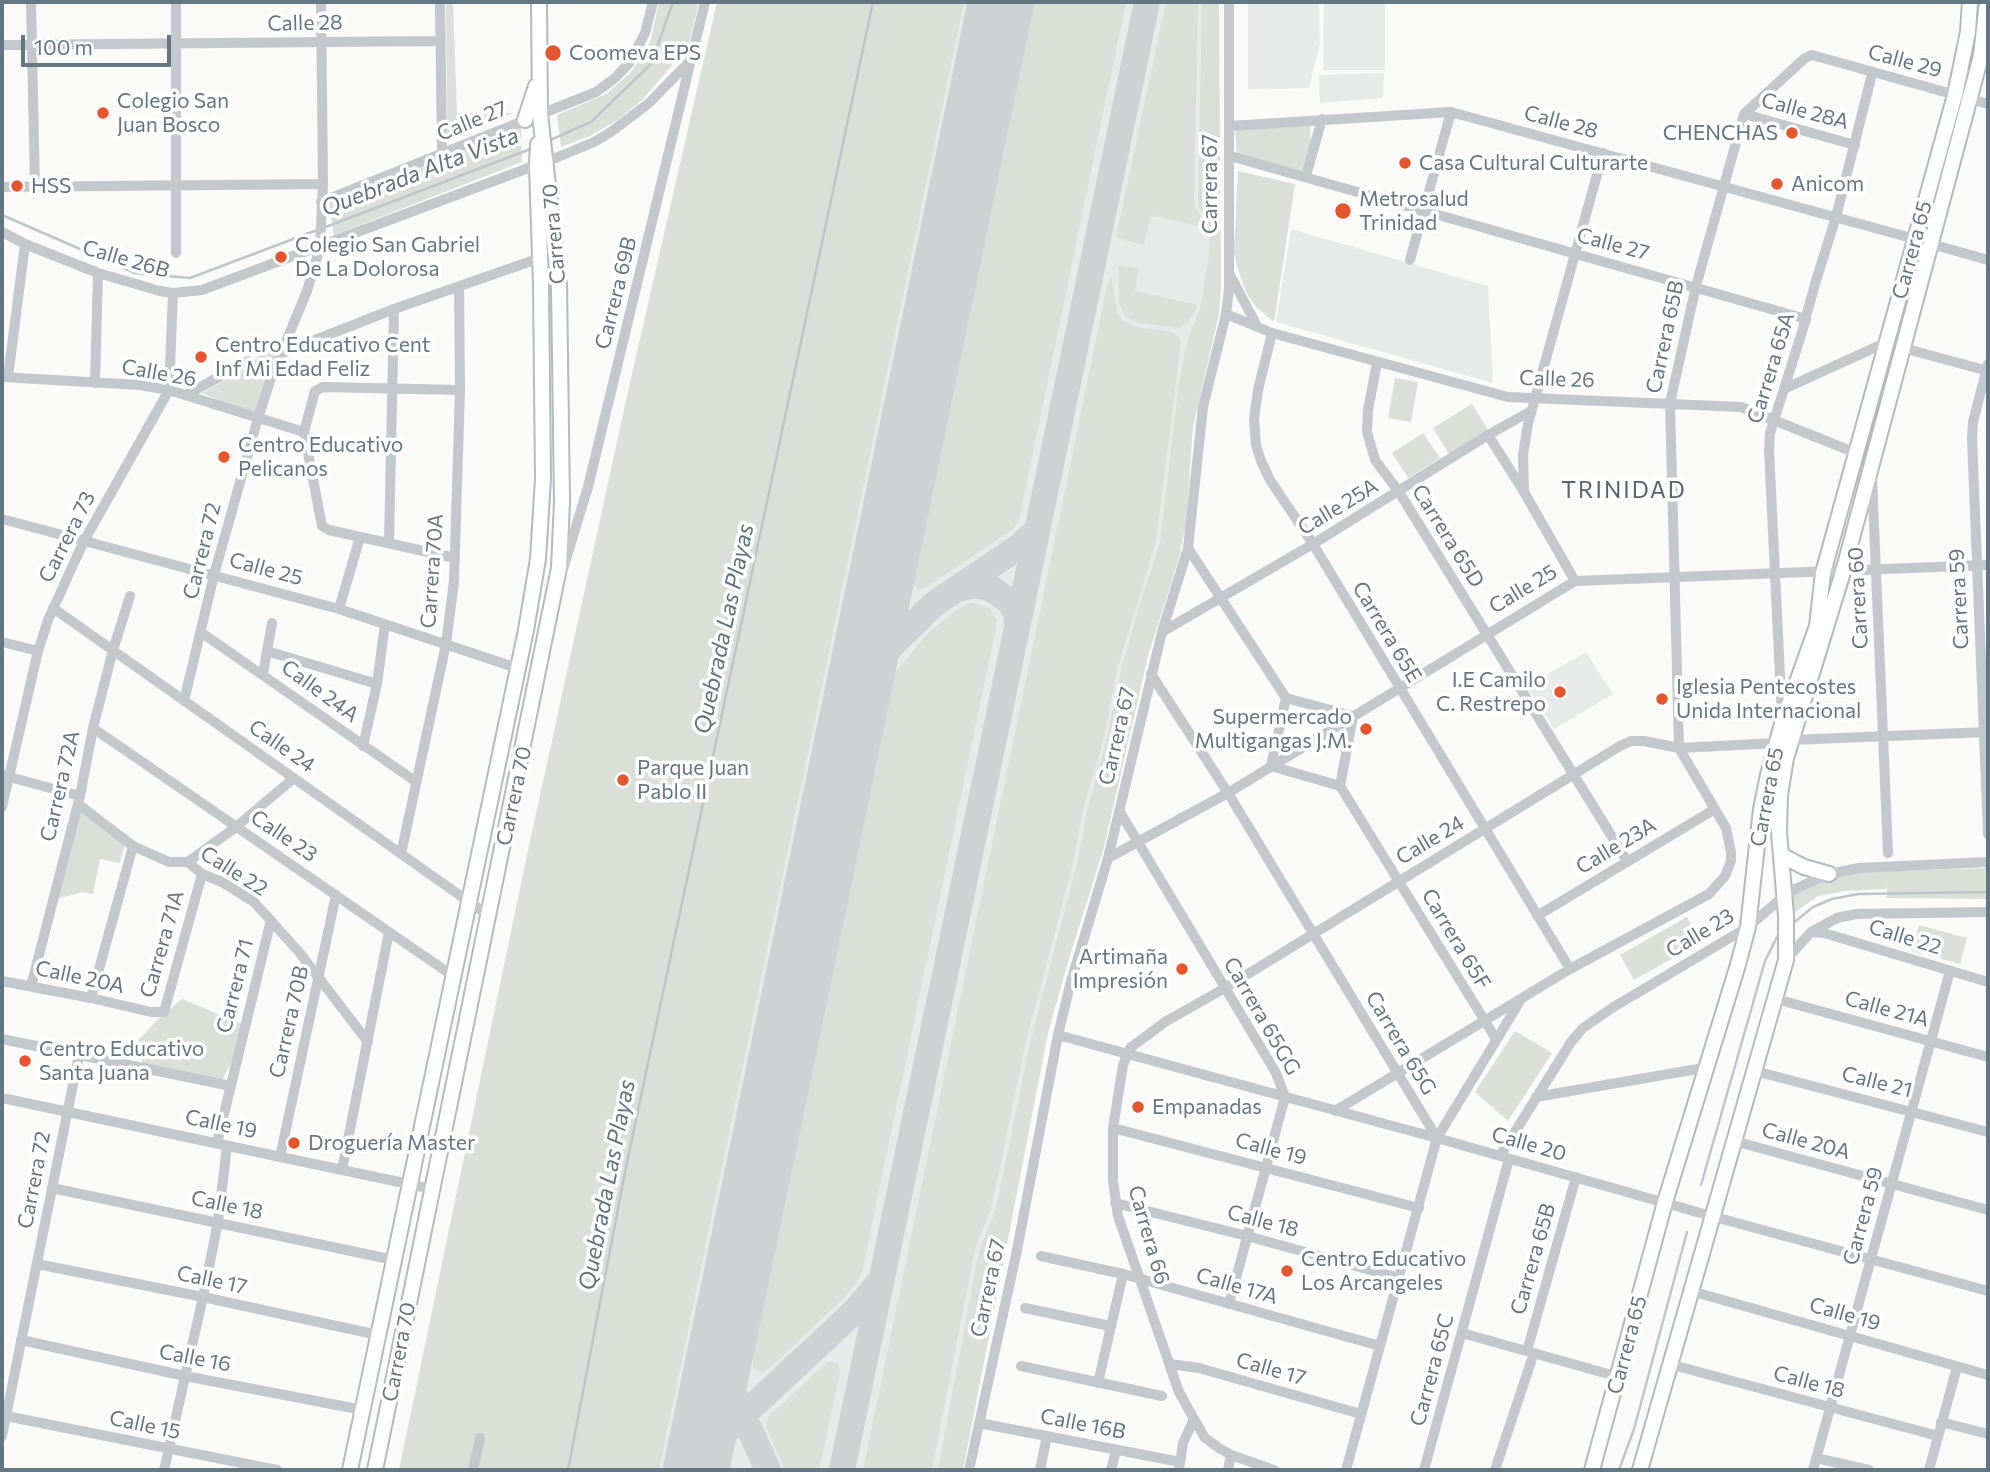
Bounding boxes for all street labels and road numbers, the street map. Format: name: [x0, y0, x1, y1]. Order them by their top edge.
street label: Calle 28: [267, 10, 343, 36]
street label: Calle 29: [1865, 39, 1945, 83]
street label: Calle 28A: [1759, 87, 1851, 135]
street label: Calle 27: [433, 95, 511, 147]
street label: Calle 28: [1521, 100, 1601, 144]
street label: Carrera 67: [1197, 134, 1223, 234]
street label: Carrera 70: [537, 183, 571, 285]
street label: Carrera 65: [1887, 198, 1937, 302]
street label: Calle 27: [1574, 222, 1652, 266]
street label: Carrera 69B: [590, 234, 642, 352]
street label: Calle 26B: [80, 235, 172, 283]
street label: Carrera 65B: [1641, 278, 1689, 396]
street label: Carrera 65A: [1742, 309, 1800, 427]
street label: Calle 26: [120, 354, 198, 392]
street label: Calle 26: [1519, 365, 1595, 393]
street label: Calle 25A: [1293, 473, 1383, 541]
street label: Carrera 65D: [1406, 480, 1490, 592]
street label: Carrera 73: [33, 487, 101, 587]
street label: Carrera 72: [178, 500, 226, 602]
street label: Carrera 70A: [415, 513, 449, 629]
street label: Carrera 60: [1843, 546, 1873, 650]
street label: Calle 25: [227, 547, 305, 591]
street label: Carrera 59: [1944, 548, 1974, 650]
street label: Calle 25: [1484, 559, 1562, 619]
street label: Carrera 65E: [1347, 577, 1427, 687]
street label: Calle 24A: [276, 655, 364, 727]
street label: Carrera 67: [1093, 685, 1141, 787]
street label: Calle 24: [244, 714, 320, 778]
street label: Carrera 72A: [35, 728, 85, 844]
street label: Carrera 70: [491, 744, 537, 848]
street label: Carrera 65: [1745, 745, 1789, 849]
street label: Calle 23: [246, 805, 322, 867]
street label: Calle 24: [1391, 810, 1469, 870]
street label: Calle 23A: [1571, 812, 1661, 880]
street label: Calle 22: [196, 841, 272, 901]
street label: Carrera 65F: [1416, 884, 1496, 994]
street label: Carrera 71A: [135, 887, 189, 1001]
street label: Calle 23: [1661, 903, 1739, 963]
street label: Calle 22: [1866, 914, 1944, 960]
street label: Carrera 71: [211, 936, 259, 1036]
street label: Carrera 65GG: [1218, 953, 1306, 1079]
street label: Calle 20A: [33, 955, 127, 999]
street label: Carrera 70B: [264, 963, 314, 1081]
street label: Calle 21A: [1842, 986, 1932, 1032]
street label: Carrera 65G: [1360, 987, 1442, 1099]
street label: Calle 21: [1839, 1061, 1915, 1103]
street label: Calle 19: [183, 1104, 259, 1144]
street label: Calle 20A: [1759, 1117, 1853, 1165]
street label: Calle 20: [1489, 1121, 1569, 1167]
street label: Calle 19: [1233, 1127, 1309, 1171]
street label: Carrera 72: [12, 1129, 56, 1231]
street label: Carrera 59: [1838, 1164, 1888, 1268]
street label: Carrera 66: [1123, 1183, 1175, 1287]
street label: Calle 18: [189, 1185, 265, 1225]
street label: Calle 18: [1225, 1199, 1301, 1243]
street label: Carrera 65B: [1505, 1201, 1561, 1317]
street label: Carrera 67: [965, 1237, 1011, 1339]
street label: Calle 17: [175, 1260, 249, 1300]
street label: Calle 17A: [1193, 1262, 1281, 1310]
street label: Calle 19: [1807, 1292, 1883, 1336]
street label: Carrera 65: [1602, 1293, 1652, 1397]
street label: Carrera 70: [377, 1300, 421, 1404]
street label: Carrera 65C: [1405, 1311, 1459, 1429]
street label: Calle 16: [157, 1339, 233, 1377]
street label: Calle 17: [1233, 1347, 1309, 1391]
street label: Calle 18: [1771, 1360, 1847, 1404]
street label: Calle 16B: [1038, 1403, 1128, 1445]
street label: Calle 15: [107, 1405, 183, 1445]

